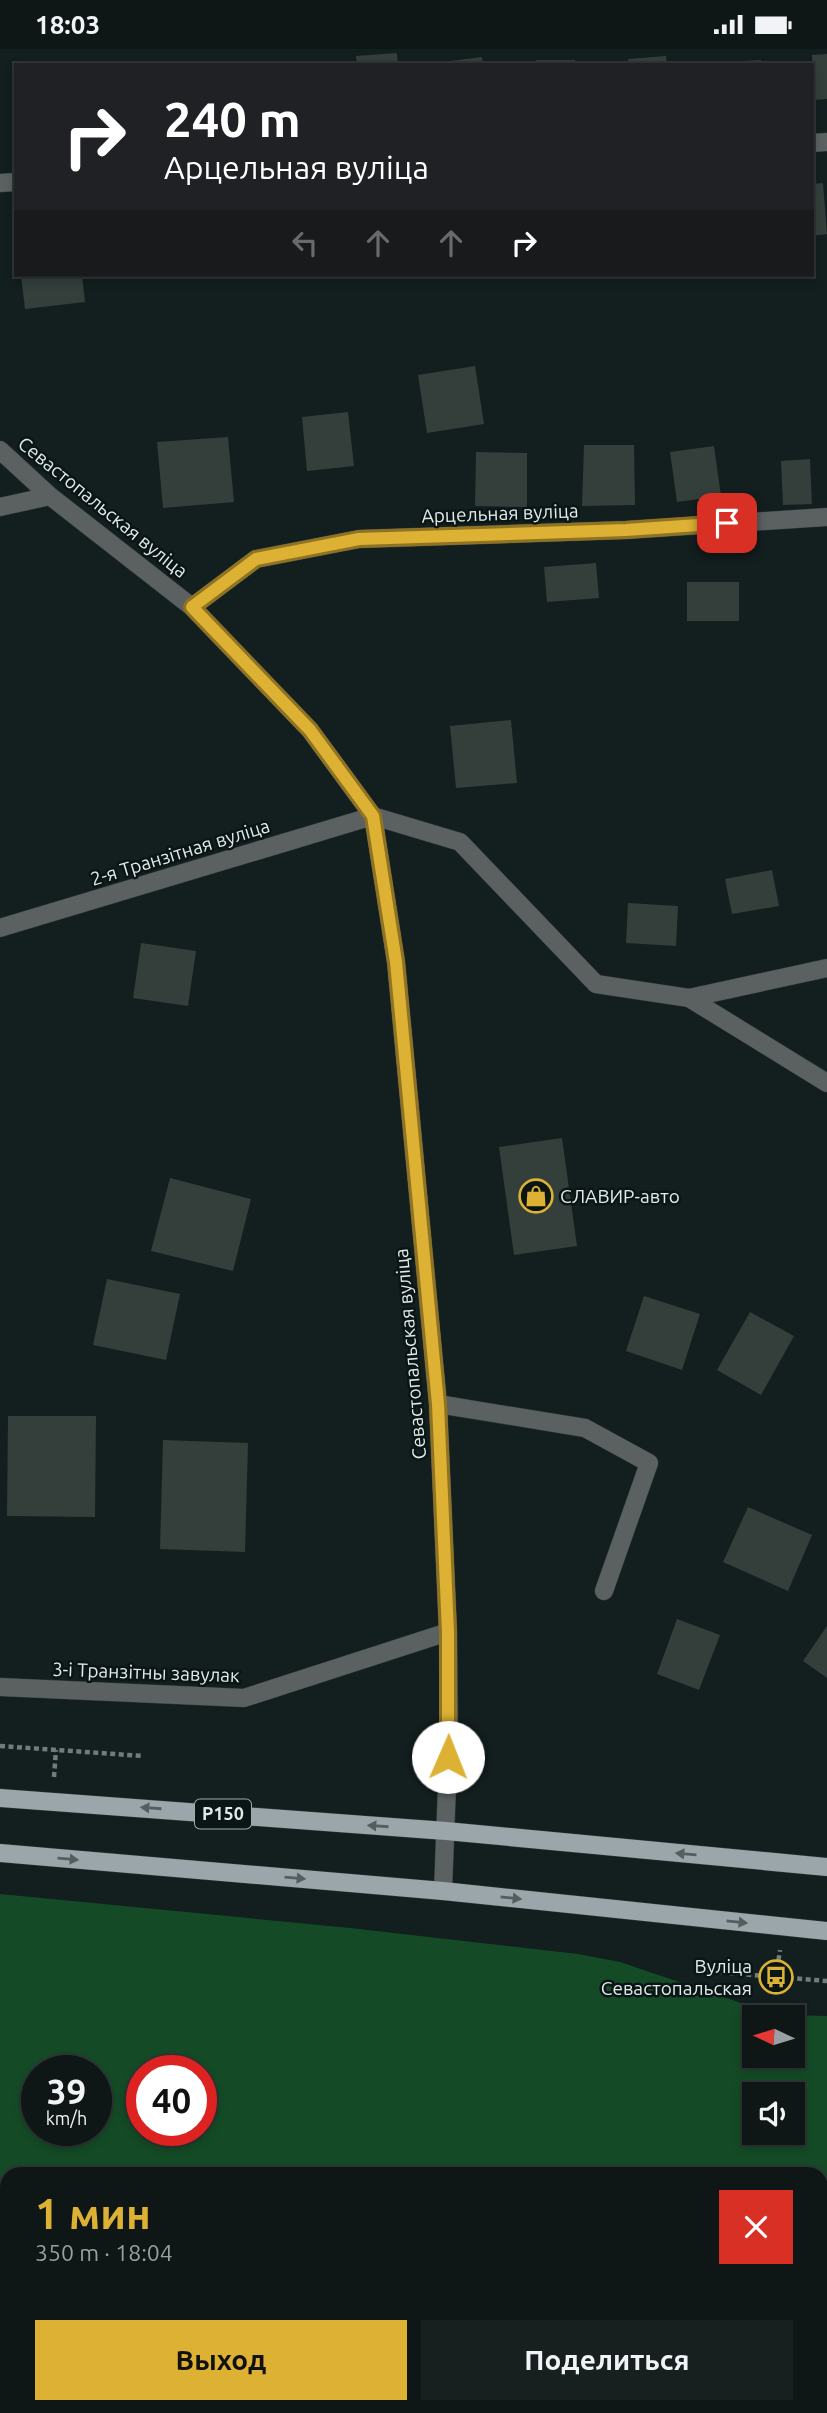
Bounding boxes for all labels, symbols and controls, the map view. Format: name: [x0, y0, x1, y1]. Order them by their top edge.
text: 18:03: [35, 10, 100, 39]
icon: right: [49, 91, 140, 182]
text: 240 m: [164, 91, 301, 146]
text: Арцельная вуліца: [164, 149, 429, 185]
icon: left: [286, 224, 324, 262]
icon: ahead: [359, 224, 397, 262]
icon: ahead: [432, 224, 470, 262]
icon: right: [505, 224, 543, 262]
street label: Севастопальская вуліца: [14, 432, 192, 582]
pin: [697, 493, 757, 553]
street label: Арцельная вуліца: [421, 499, 579, 527]
icon: arrive: [708, 504, 746, 542]
street label: 2-я Транзітная вуліца: [88, 814, 272, 890]
shop icon: СЛАВИР-авто: [517, 1177, 555, 1215]
place label: СЛАВИР-авто: [560, 1185, 680, 1207]
street label: Севастопальская вуліца: [390, 1248, 430, 1460]
street label: 3-і Транзітны завулак: [52, 1658, 240, 1686]
position arrow: [411, 1720, 485, 1794]
road number: Р150: [195, 1799, 251, 1829]
one-way arrow: [140, 1802, 162, 1813]
one-way arrow: [367, 1820, 389, 1831]
one-way arrow: [675, 1848, 697, 1859]
one-way arrow: [57, 1854, 79, 1865]
one-way arrow: [284, 1873, 306, 1884]
one-way arrow: [500, 1892, 522, 1903]
one-way arrow: [726, 1916, 748, 1927]
place label: Вуліца Севастопальская: [601, 1955, 752, 1999]
bus stop icon: Вуліца Севастопальская: [757, 1958, 795, 1996]
north arrow: [742, 2005, 805, 2069]
map controls: [742, 2005, 805, 2145]
speed limit sign: 40: [126, 2055, 217, 2146]
text: 39: [47, 2071, 86, 2111]
button: sound: [742, 2082, 805, 2145]
text: km/h: [46, 2108, 87, 2128]
text: 1 мин: [35, 2190, 151, 2237]
button: close: [719, 2190, 793, 2264]
text: 350 m · 18:04: [35, 2240, 173, 2265]
button: Выход: [35, 2320, 407, 2400]
button: Поделиться: [421, 2320, 793, 2400]

